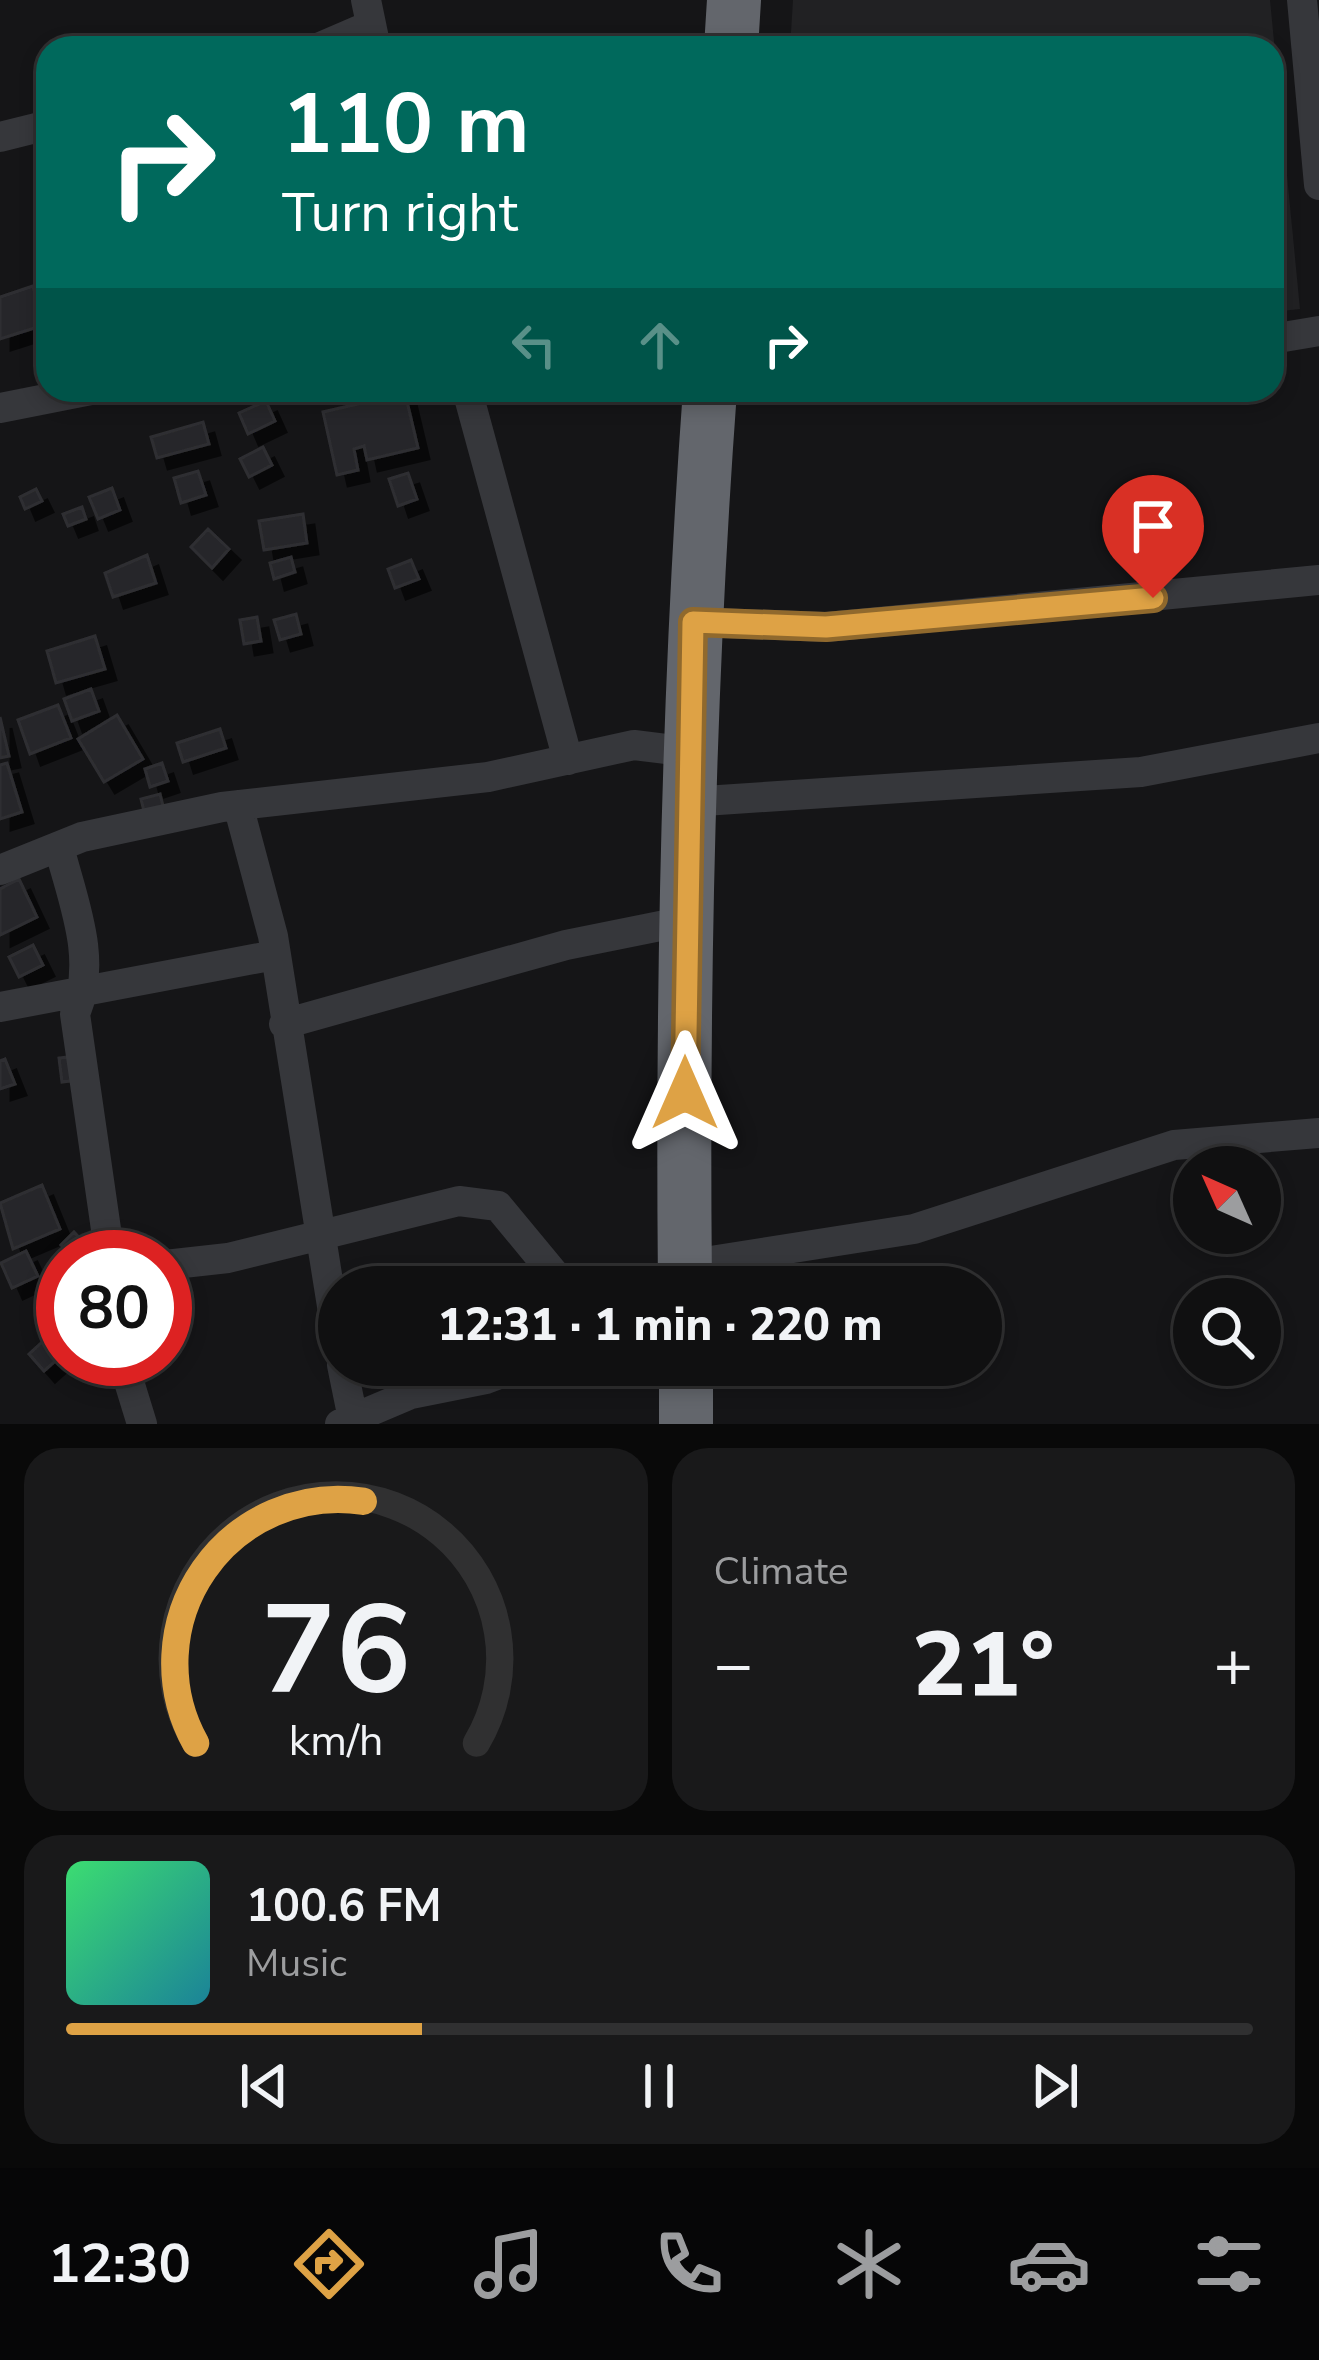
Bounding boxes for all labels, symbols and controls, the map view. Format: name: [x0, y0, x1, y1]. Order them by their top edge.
text: 110 m: [282, 67, 530, 182]
icon: right: [84, 84, 240, 240]
text: Turn right: [282, 176, 518, 250]
icon: left: [501, 312, 567, 378]
icon: ahead: [627, 312, 693, 378]
icon: right: [753, 312, 819, 378]
pin: [1102, 475, 1204, 598]
icon: arrive: [1120, 493, 1186, 559]
position arrow: [622, 1030, 748, 1156]
north arrow: [1173, 1146, 1281, 1254]
map controls: [1173, 1146, 1281, 1386]
speed limit sign: 80: [36, 1230, 192, 1386]
button: search: [1173, 1278, 1281, 1386]
text: 12:31 · 1 min · 220 m: [437, 1295, 883, 1356]
text: Climate: [714, 1545, 849, 1598]
text: 76: [261, 1566, 411, 1736]
text: 21°: [912, 1604, 1055, 1727]
text: −: [714, 1620, 753, 1710]
text: +: [1213, 1620, 1253, 1710]
text: km/h: [288, 1711, 383, 1769]
text: 100.6 FM: [246, 1876, 442, 1937]
text: Music: [246, 1937, 347, 1990]
icon: previous: [231, 2053, 297, 2119]
icon: pause: [626, 2053, 692, 2119]
icon: next: [1022, 2053, 1088, 2119]
icon: directions: [287, 2222, 371, 2306]
icon: music: [467, 2222, 551, 2306]
icon: phone: [647, 2222, 731, 2306]
icon: climate: [827, 2222, 911, 2306]
icon: car: [1007, 2222, 1091, 2306]
icon: filters: [1187, 2222, 1271, 2306]
text: 12:30: [48, 2227, 191, 2301]

